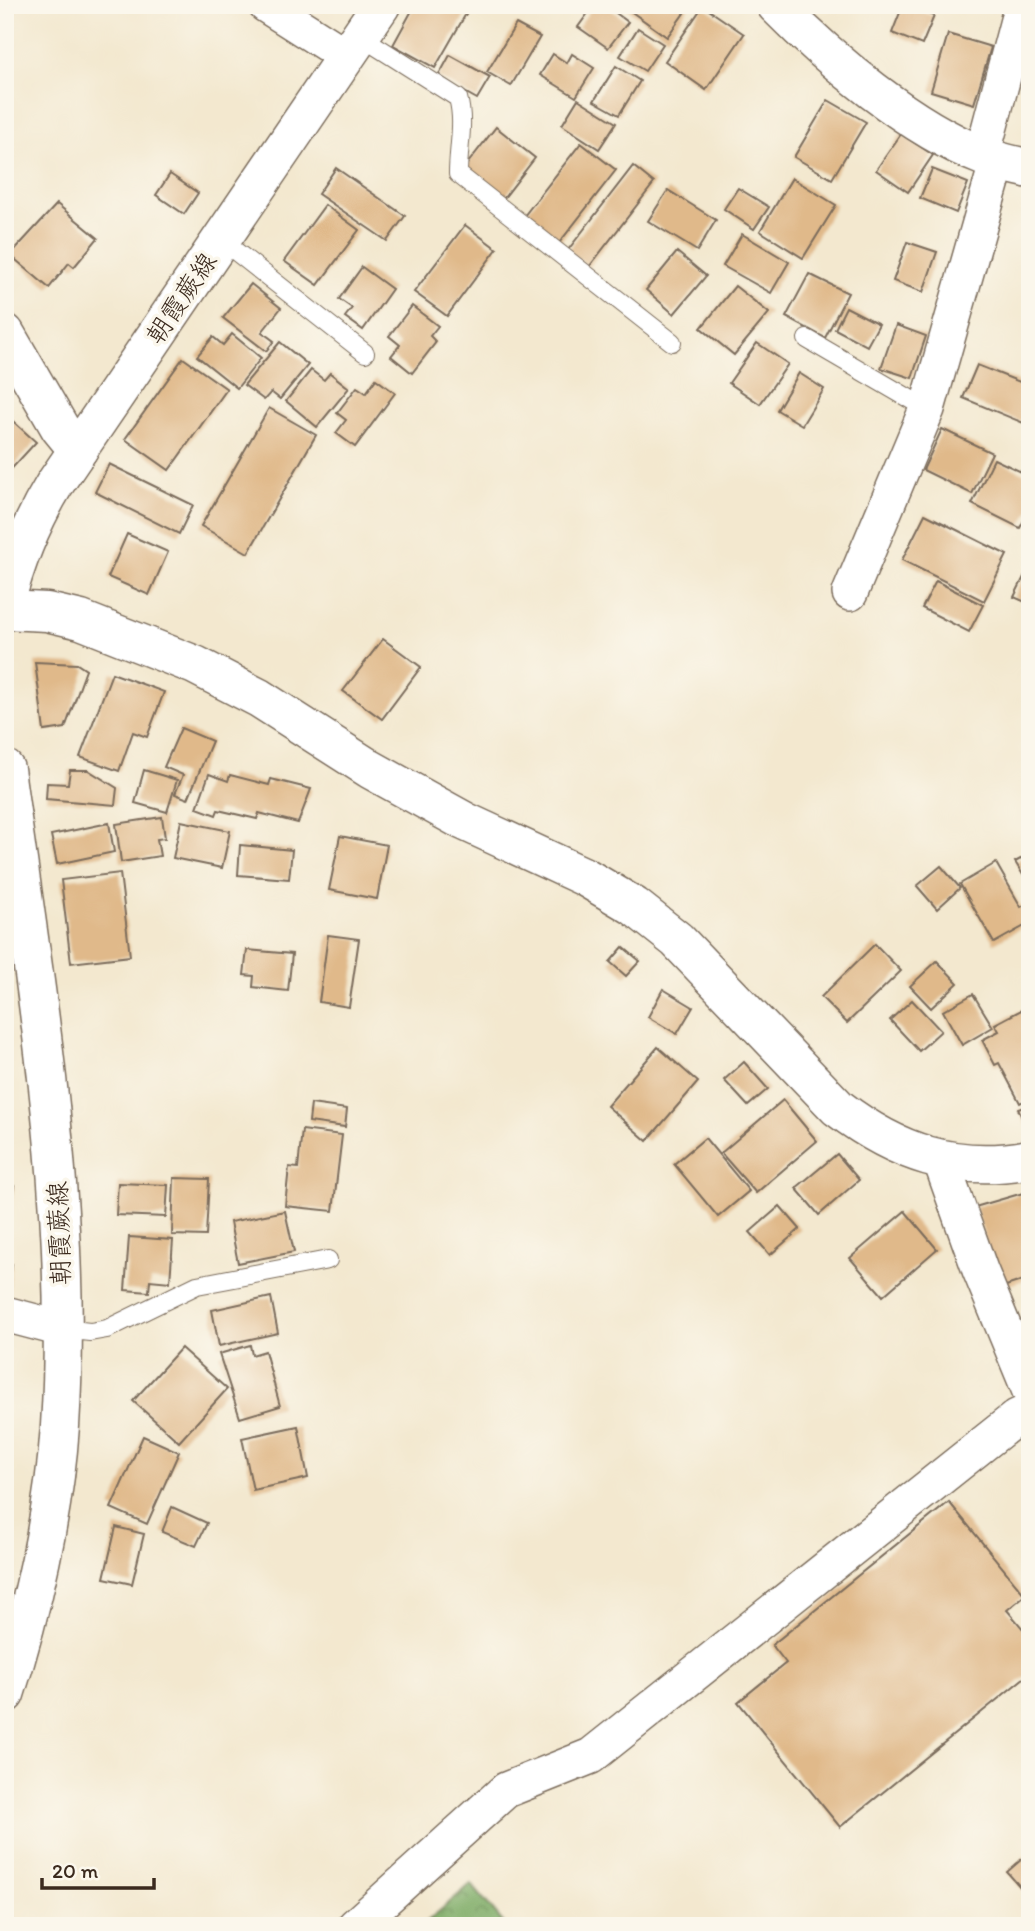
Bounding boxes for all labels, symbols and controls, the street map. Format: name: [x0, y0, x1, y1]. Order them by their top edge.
street label: 朝霞蕨線: [139, 246, 223, 350]
street label: 朝霞蕨線: [41, 1180, 77, 1286]
scale bar: [42, 1847, 154, 1891]
text: 20 m: [52, 1858, 99, 1883]

